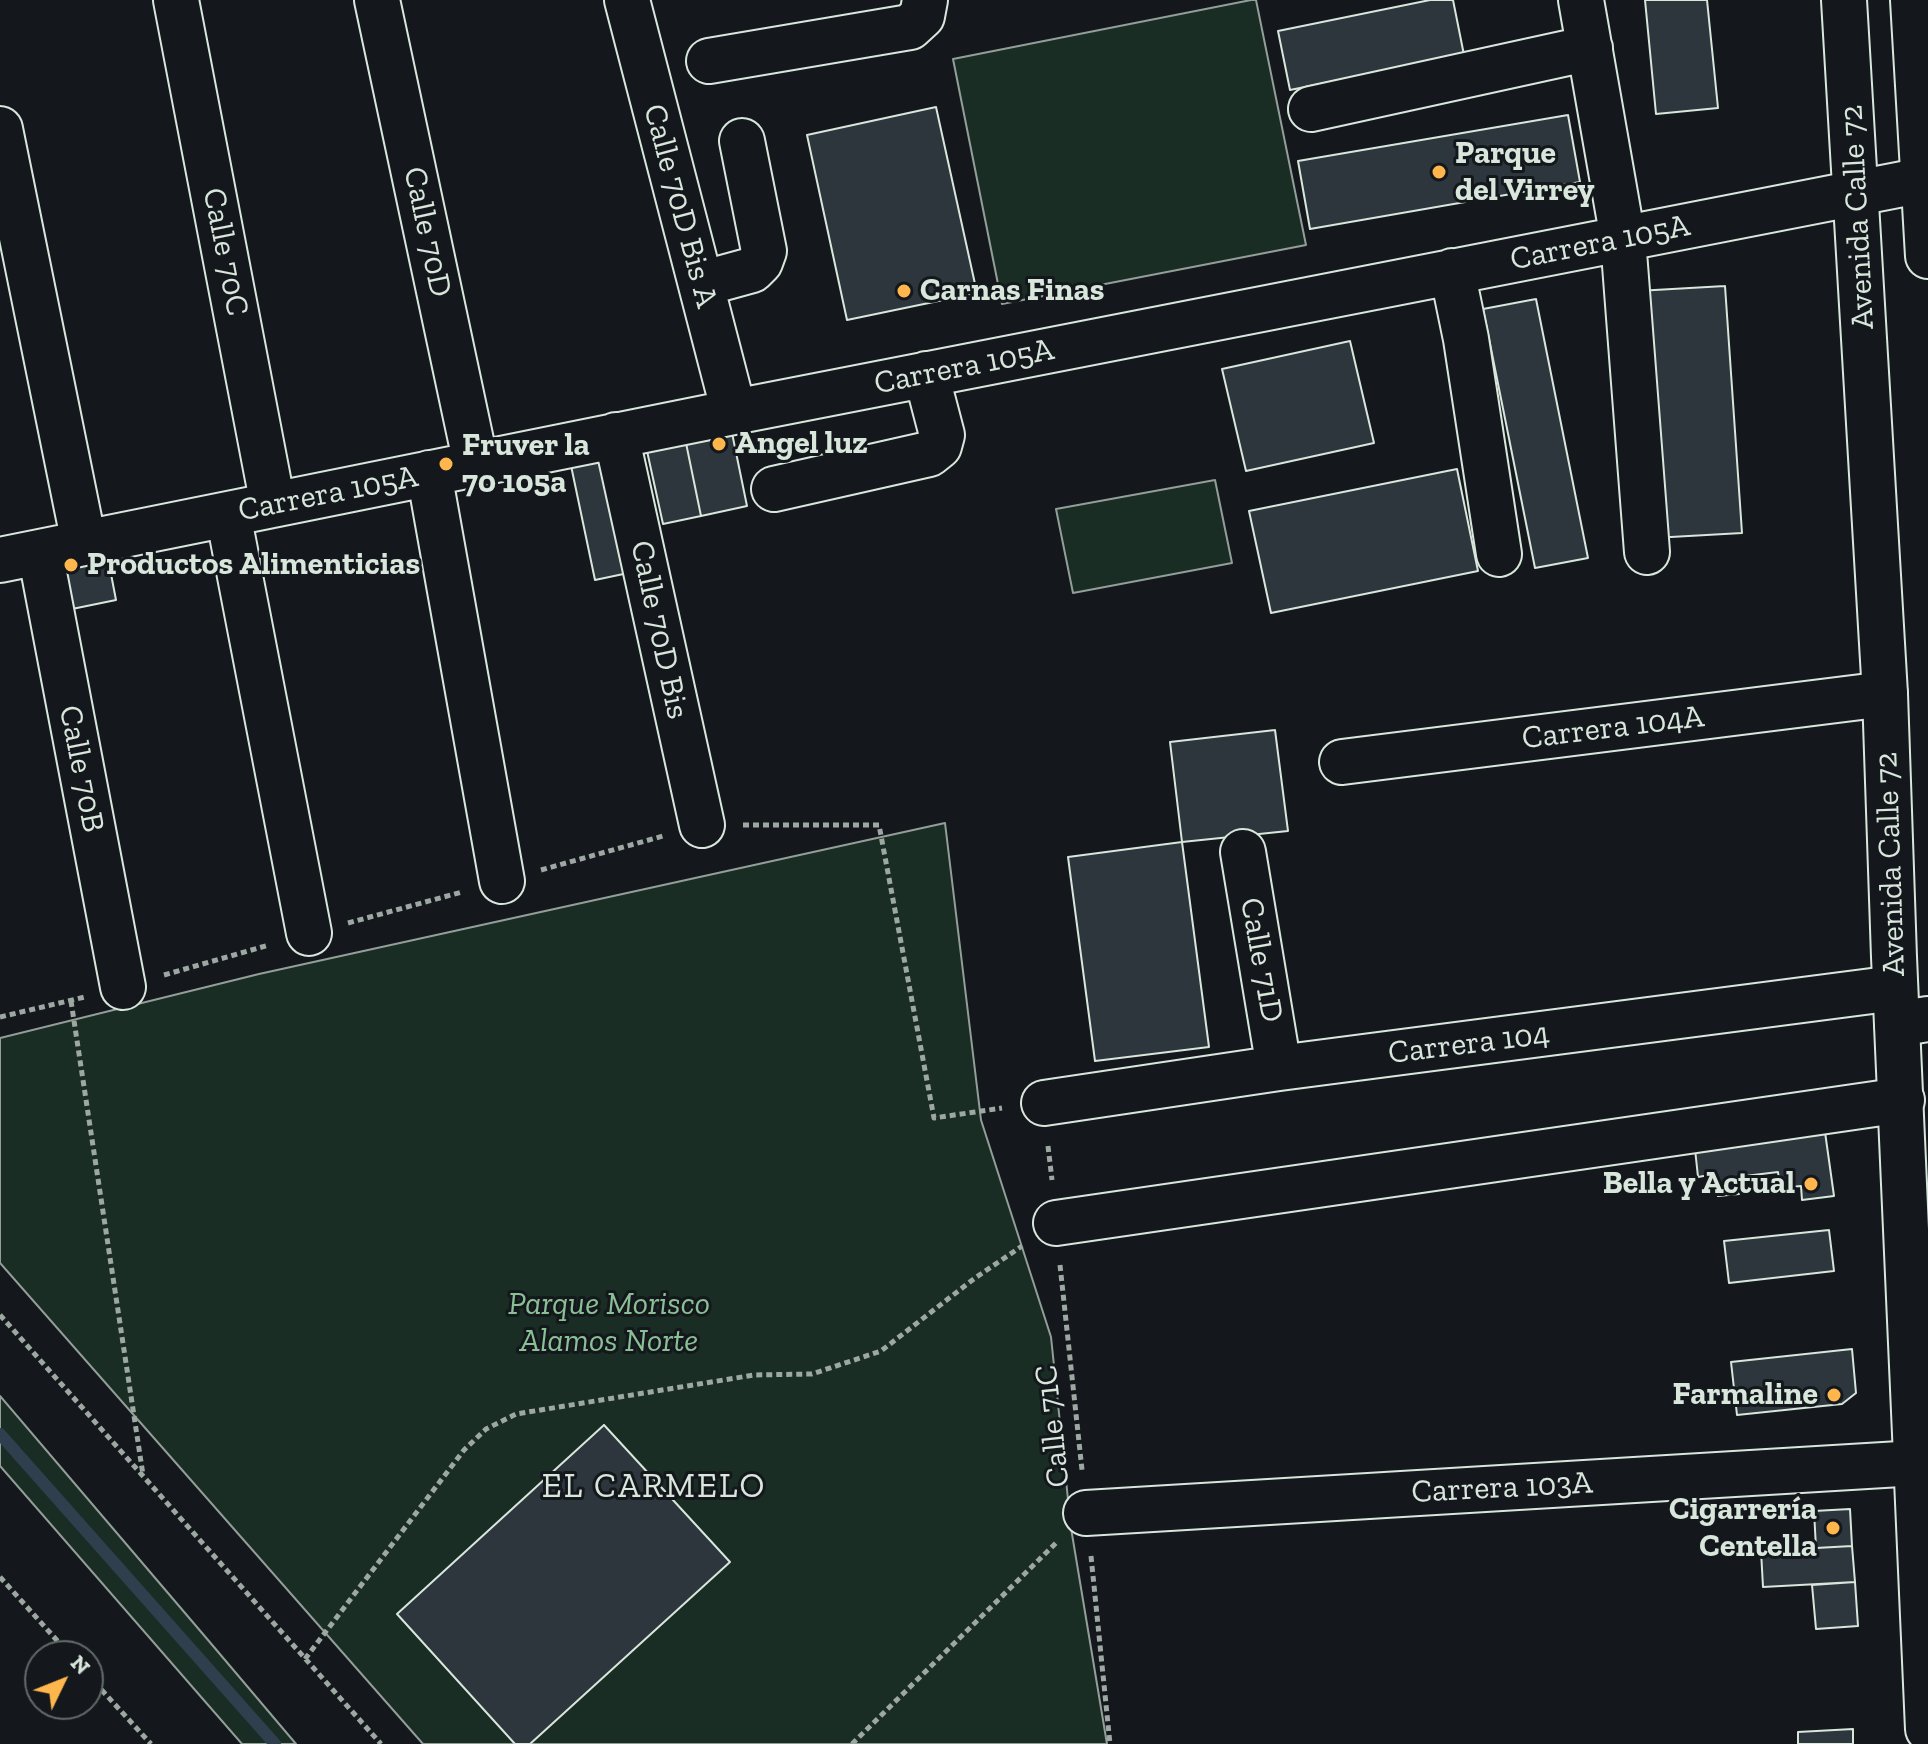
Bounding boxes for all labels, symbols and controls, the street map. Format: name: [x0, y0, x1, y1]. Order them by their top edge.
street label: Calle 70D Bis A: [634, 100, 726, 312]
street label: Avenida Calle 72: [1833, 104, 1883, 330]
place label: Parque del Virrey: [1455, 135, 1595, 210]
marker: Parque del Virrey: [1430, 163, 1448, 181]
street label: Calle 70D: [395, 164, 459, 300]
street label: Calle 70C: [194, 185, 256, 319]
street label: Carrera 105A: [1507, 207, 1693, 279]
place label: Carnas Finas: [920, 272, 1104, 310]
marker: Carnas Finas: [895, 282, 913, 300]
street label: Carrera 105A: [871, 331, 1057, 403]
place label: Angel luz: [735, 425, 868, 463]
place label: Fruver la 70 105a: [462, 427, 590, 502]
marker: Angel luz: [710, 435, 728, 453]
marker: Fruver la 70 105a: [437, 455, 455, 473]
street label: Carrera 105A: [235, 458, 421, 530]
street label: Calle 70D Bis: [621, 537, 697, 723]
place label: Productos Alimenticias: [87, 546, 420, 584]
marker: Productos Alimenticias: [62, 556, 80, 574]
street label: Carrera 104A: [1520, 698, 1706, 758]
street label: Calle 70B: [50, 702, 112, 836]
street label: Avenida Calle 72: [1868, 751, 1914, 977]
street label: Calle 71D: [1231, 895, 1291, 1025]
street label: Carrera 104: [1386, 1015, 1552, 1073]
place label: Bella y Actual: [1603, 1165, 1795, 1203]
marker: Bella y Actual: [1802, 1175, 1820, 1193]
park label: Parque Morisco Alamos Norte: [508, 1286, 710, 1361]
street label: Calle 71C: [1027, 1363, 1079, 1489]
place label: Farmaline: [1673, 1376, 1818, 1414]
marker: Farmaline: [1825, 1386, 1843, 1404]
street label: Carrera 103A: [1410, 1464, 1594, 1512]
district label: EL CARMELO: [542, 1467, 766, 1507]
place label: Cigarrería Centella: [1669, 1491, 1817, 1566]
marker: Cigarrería Centella: [1824, 1519, 1842, 1537]
north arrow: [24, 1640, 104, 1720]
text: N: [65, 1649, 96, 1680]

